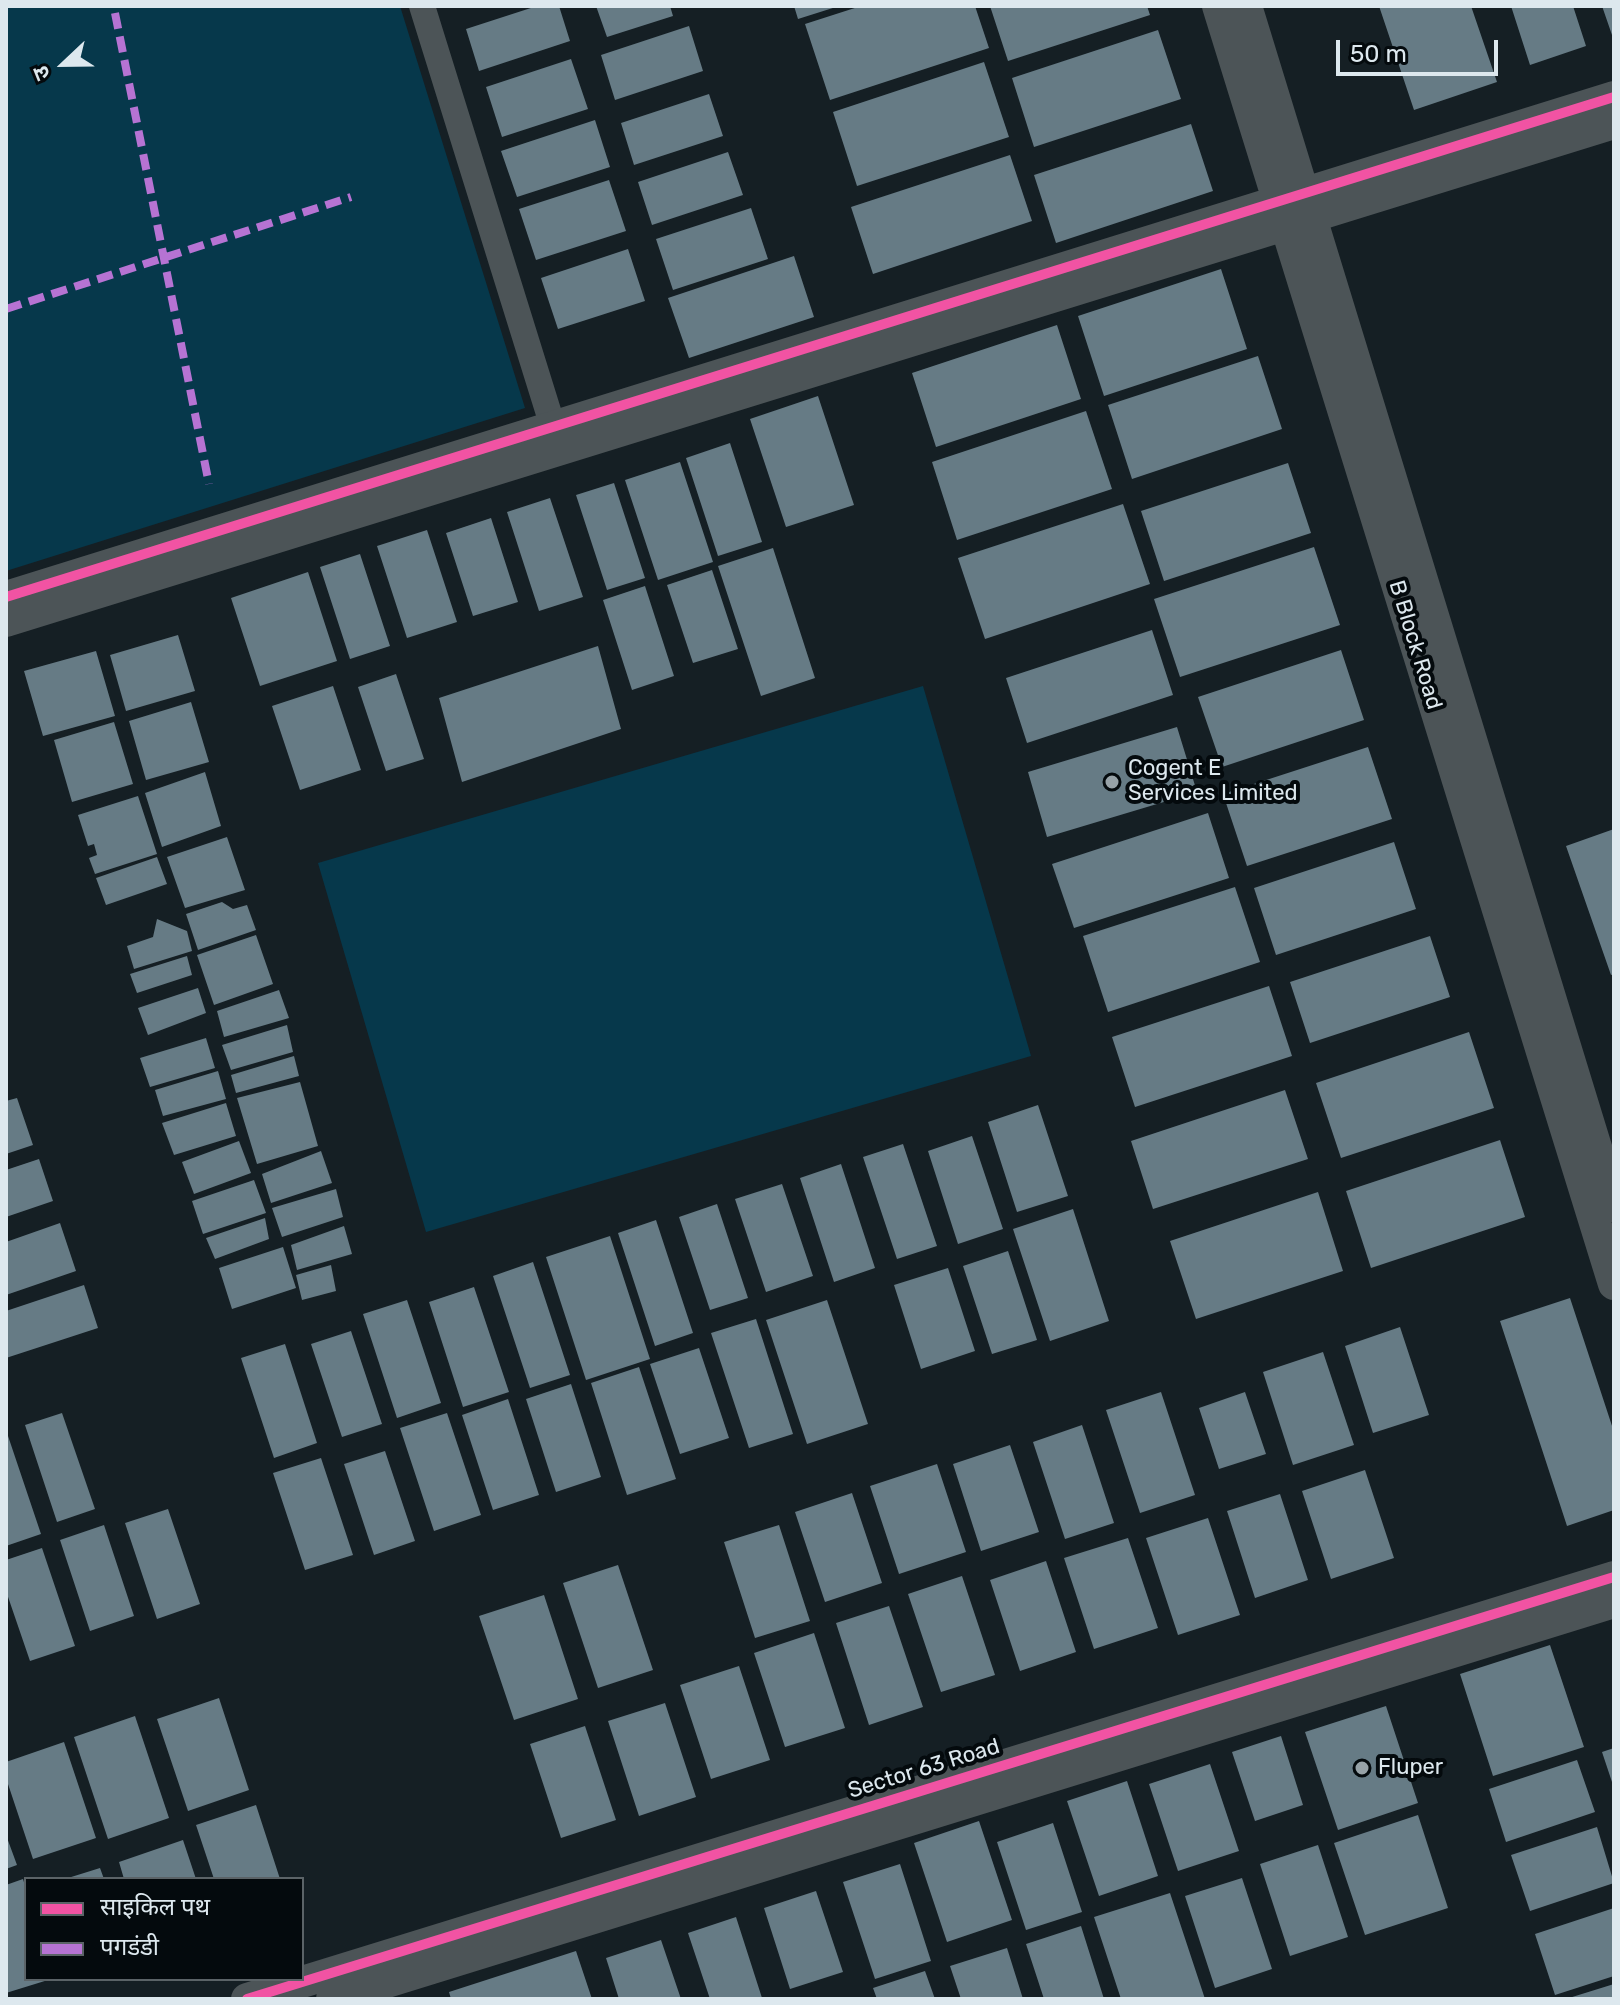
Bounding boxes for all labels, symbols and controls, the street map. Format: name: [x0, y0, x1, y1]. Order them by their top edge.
north arrow: [24, 24, 104, 104]
scale bar: [1340, 24, 1502, 74]
text: 50 m: [1350, 40, 1407, 68]
text: उ: [26, 62, 56, 84]
street label: B Block Road: [1383, 577, 1447, 713]
place label: Cogent E Services Limited: [1128, 756, 1298, 808]
marker: Cogent E Services Limited: [1103, 773, 1121, 791]
street label: Sector 63 Road: [845, 1733, 1003, 1805]
place label: Fluper: [1378, 1755, 1443, 1781]
marker: Fluper: [1353, 1759, 1371, 1777]
legend: [24, 1877, 304, 1981]
text: साइकिल पथ: [100, 1893, 210, 1921]
text: पगडंडी: [100, 1933, 159, 1961]

